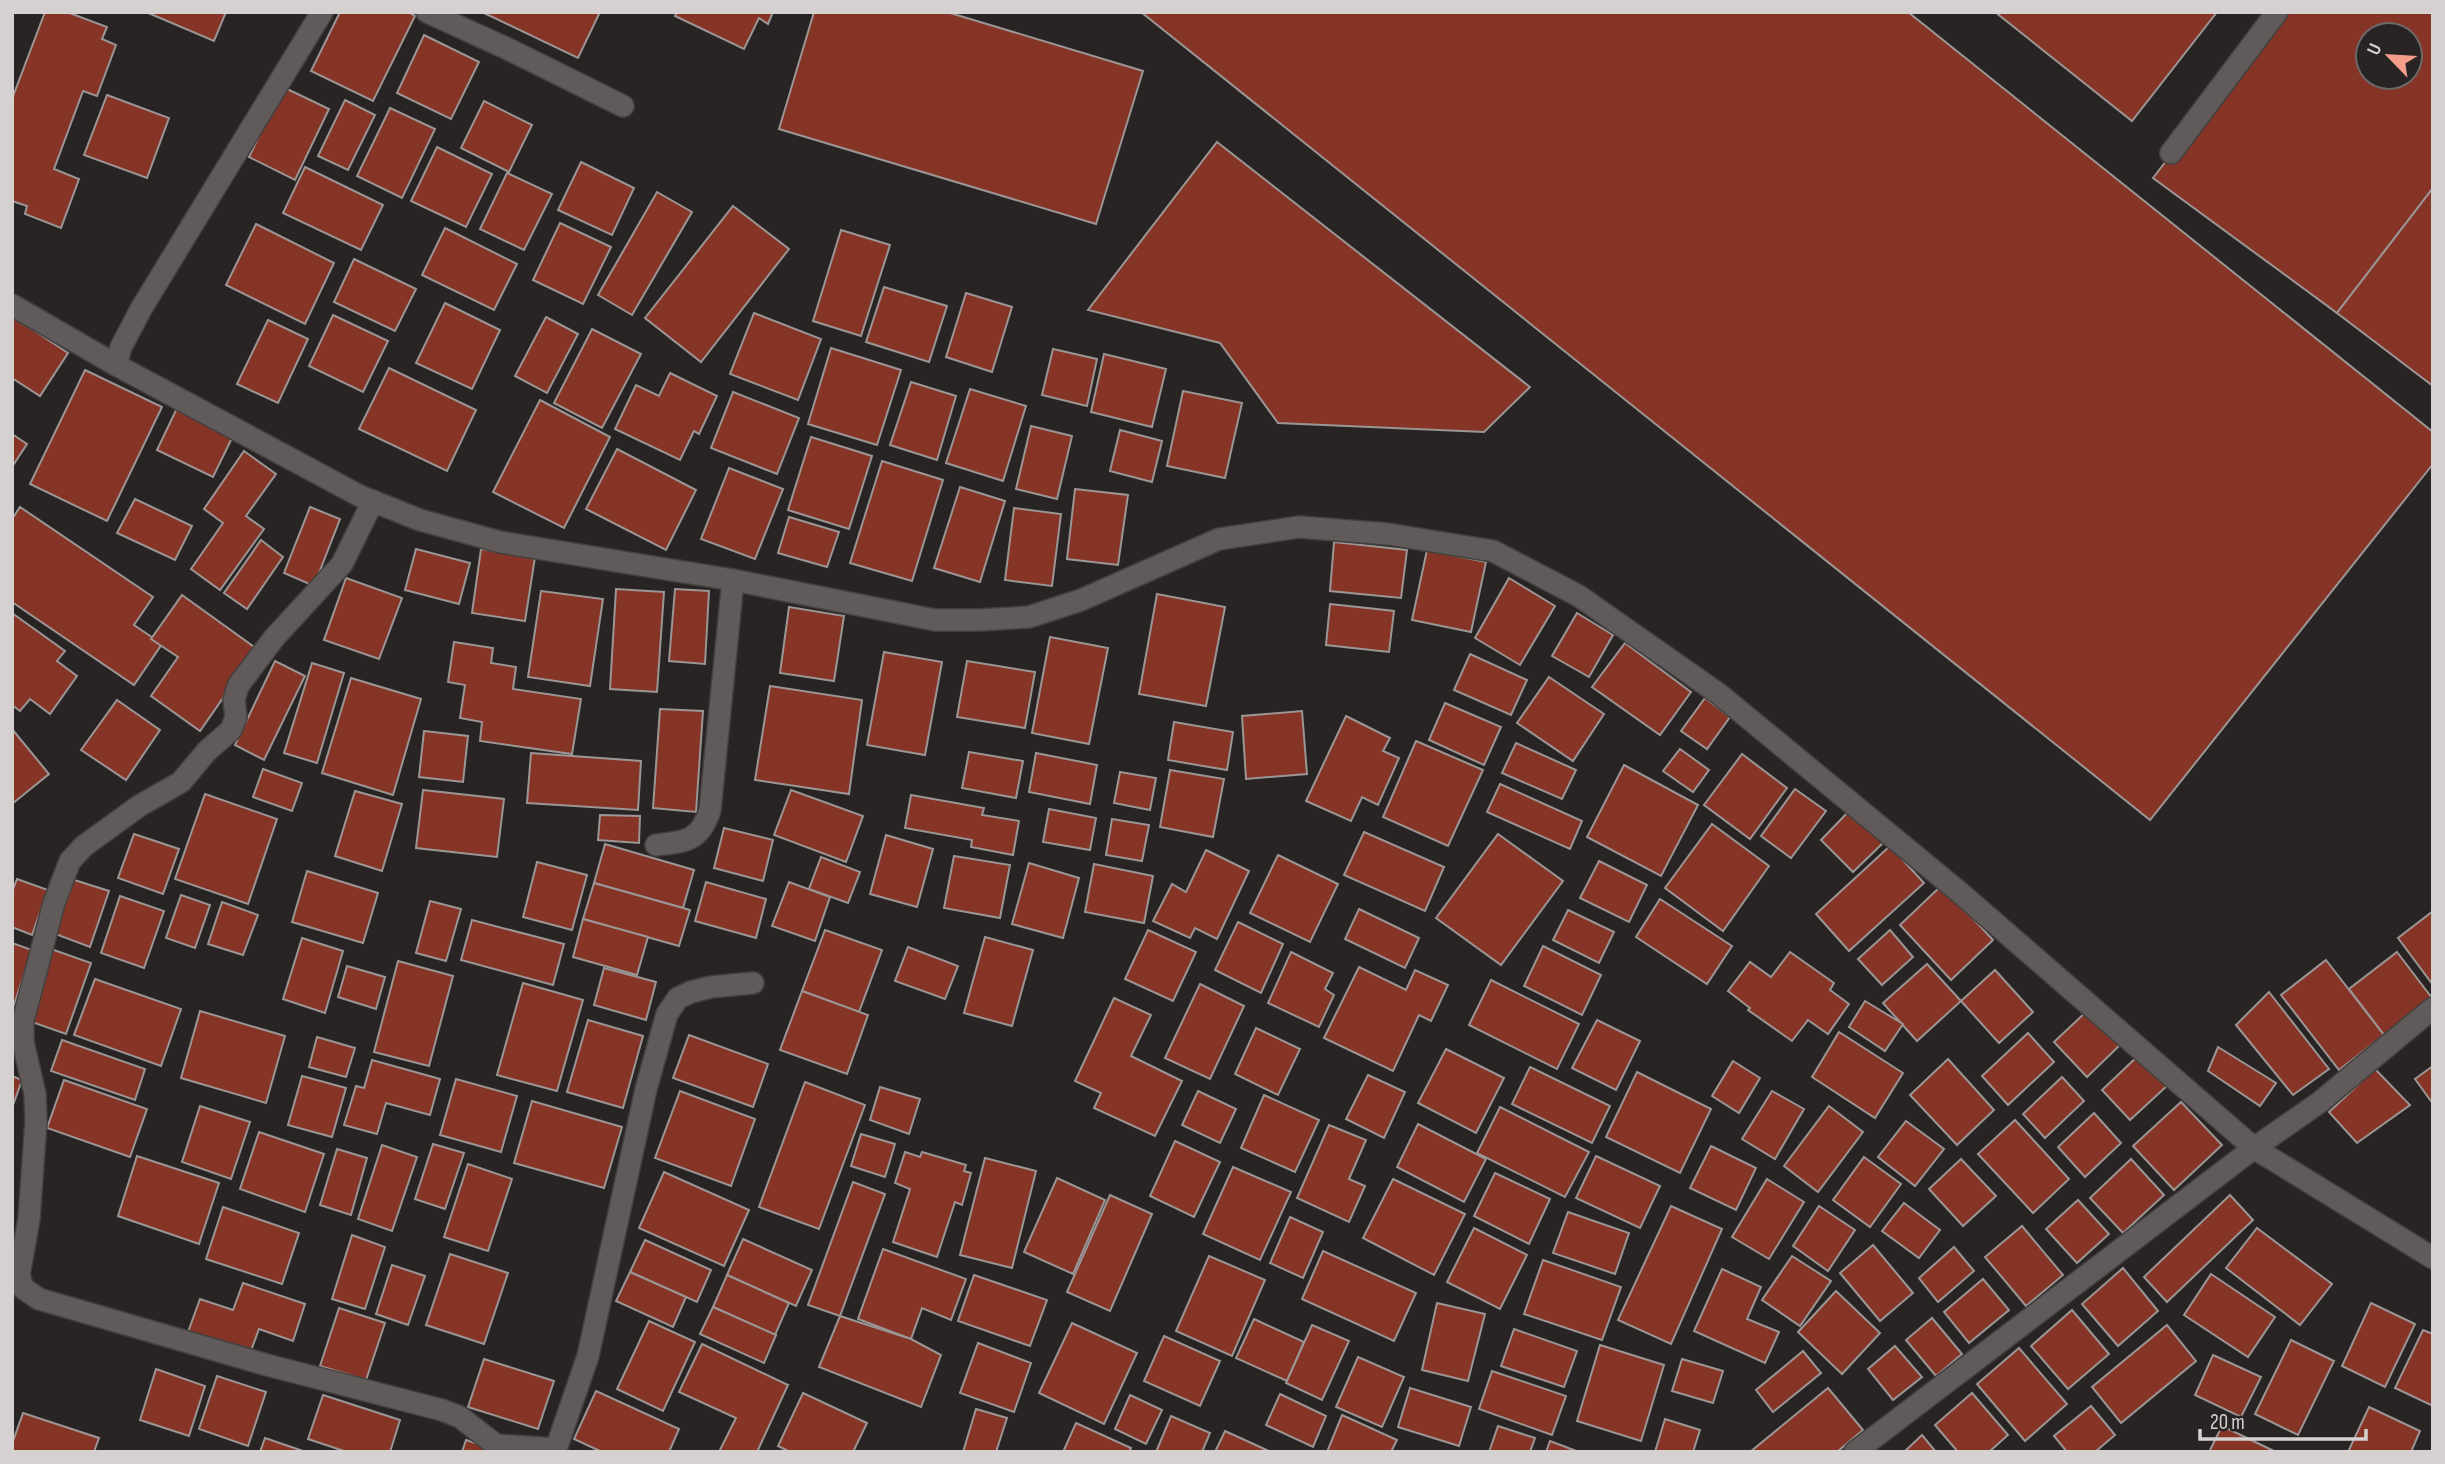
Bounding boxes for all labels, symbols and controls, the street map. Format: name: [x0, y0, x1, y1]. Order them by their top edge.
north arrow: [2354, 21, 2424, 91]
text: U: [2362, 40, 2387, 59]
scale bar: [2200, 1398, 2366, 1442]
text: 20 m: [2210, 1410, 2245, 1435]

